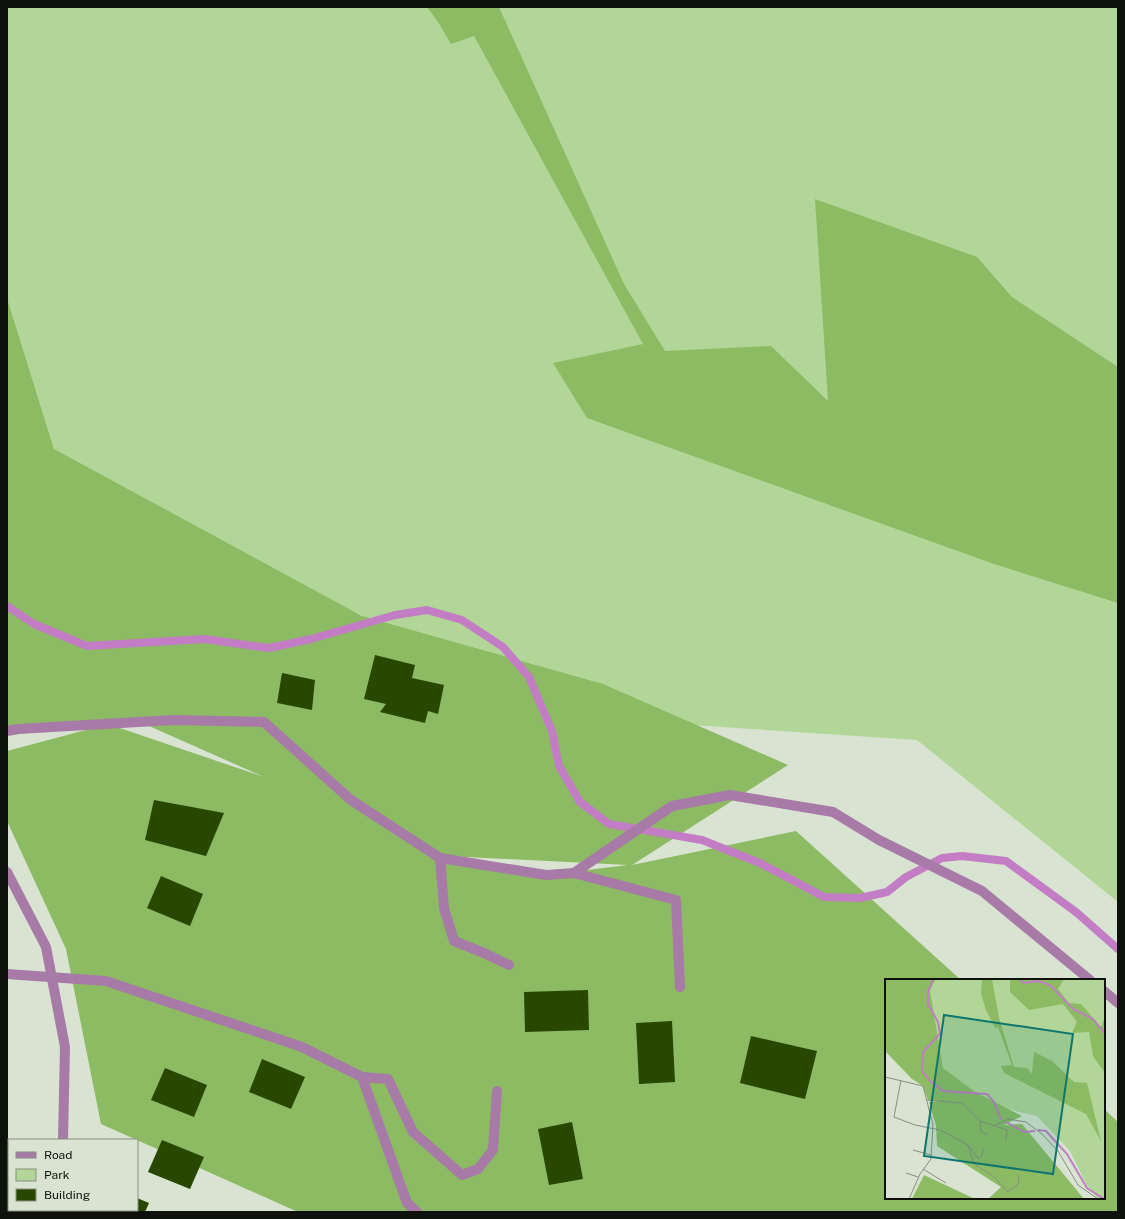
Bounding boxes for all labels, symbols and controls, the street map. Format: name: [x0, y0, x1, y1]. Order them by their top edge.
inset map: [885, 979, 1105, 1199]
legend: [8, 1139, 138, 1211]
text: Road: [44, 1148, 72, 1162]
text: Park: [44, 1168, 70, 1182]
text: Building: [44, 1188, 90, 1202]

